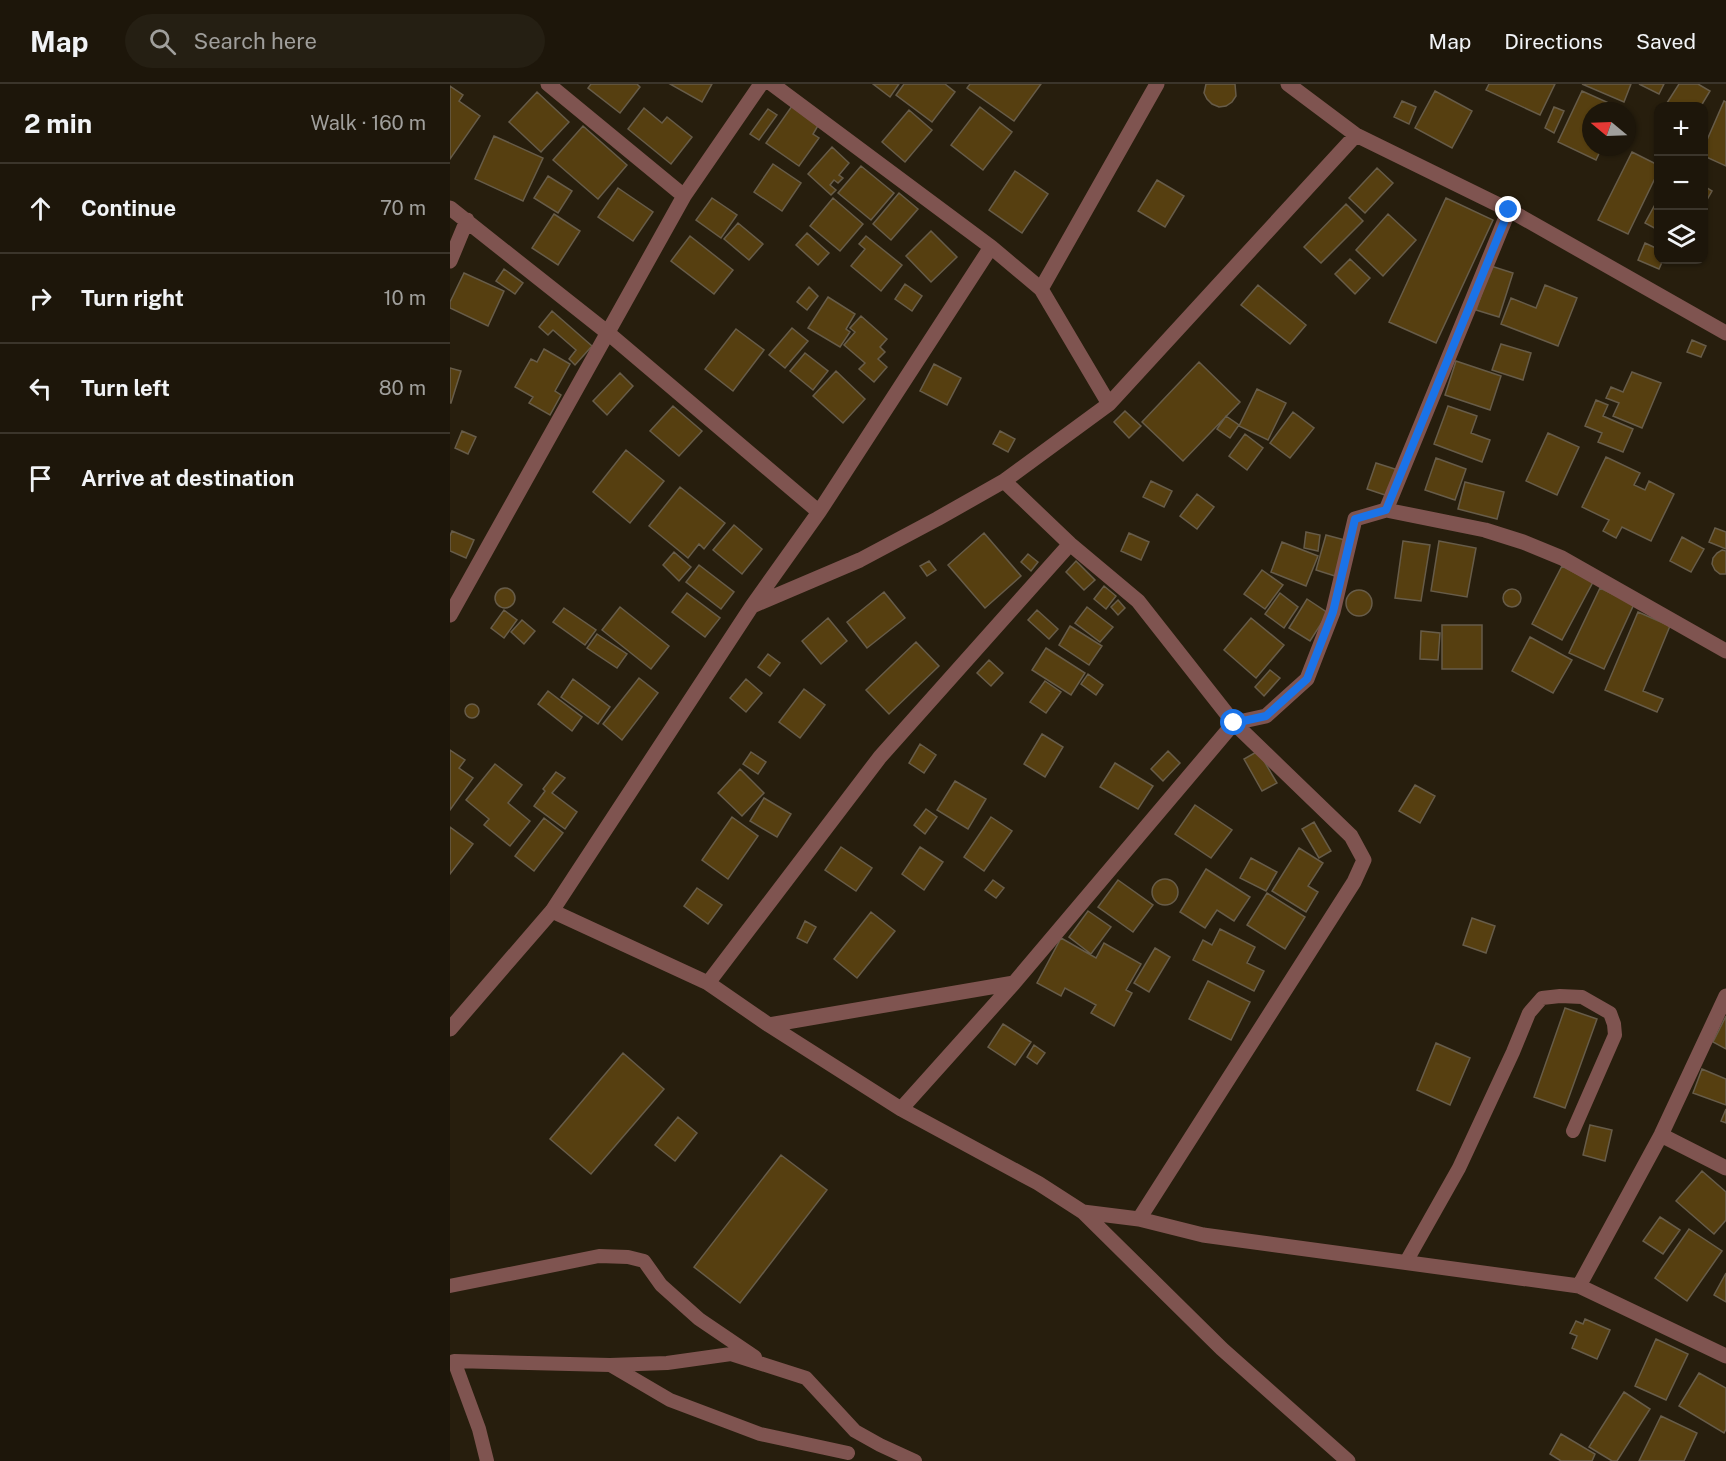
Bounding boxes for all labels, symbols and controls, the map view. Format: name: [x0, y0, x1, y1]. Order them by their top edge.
search box: [125, 14, 545, 68]
text: Map: [30, 25, 89, 58]
icon: search: [146, 25, 179, 58]
text: Search here: [194, 28, 317, 54]
text: Map: [1429, 29, 1471, 54]
text: Directions: [1504, 29, 1603, 54]
text: Saved: [1636, 29, 1696, 54]
north arrow: [1582, 102, 1636, 156]
map controls: [1654, 102, 1708, 264]
button: +: [1654, 102, 1708, 156]
text: 2 min: [24, 108, 92, 139]
text: Walk · 160 m: [311, 111, 426, 135]
button: −: [1654, 156, 1708, 210]
icon: ahead: [24, 192, 57, 225]
text: Continue: [81, 195, 176, 221]
text: 70 m: [380, 196, 426, 220]
route end: [1495, 196, 1521, 222]
button: layers: [1654, 210, 1708, 264]
icon: right: [24, 282, 57, 315]
text: Turn right: [81, 285, 184, 311]
text: 10 m: [383, 286, 426, 310]
icon: left: [24, 372, 57, 405]
text: Turn left: [81, 375, 170, 401]
text: 80 m: [379, 376, 426, 400]
icon: arrive: [24, 462, 57, 495]
text: Arrive at destination: [81, 465, 294, 491]
route start: [1220, 709, 1246, 735]

